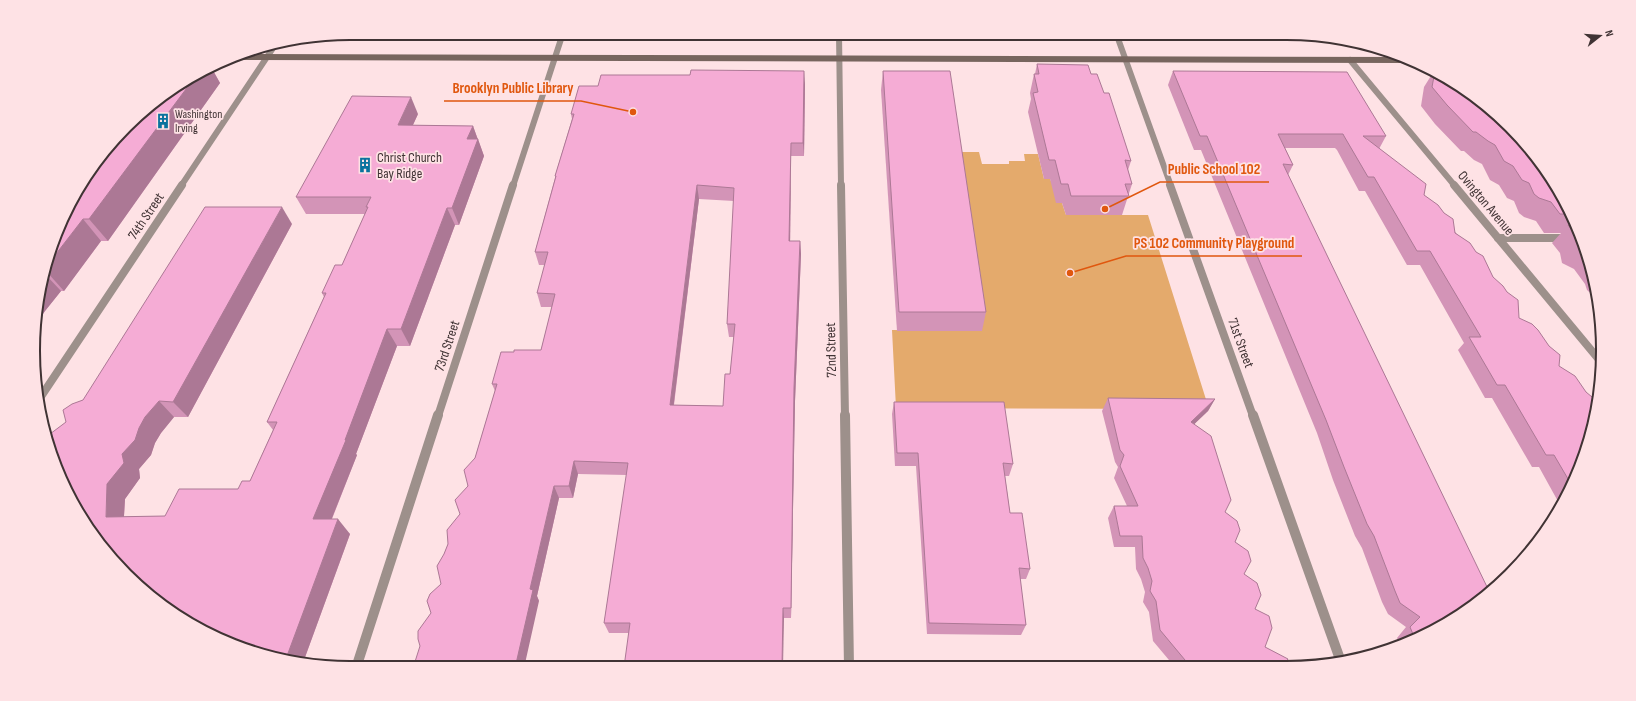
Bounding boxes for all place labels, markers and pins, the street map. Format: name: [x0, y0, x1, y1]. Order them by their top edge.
callout: Brooklyn Public Library: [444, 74, 581, 101]
place label: Washington Irving: [175, 107, 222, 136]
building icon: Washington Irving: [154, 112, 172, 130]
place label: Christ Church Bay Ridge: [377, 149, 442, 182]
callout: Public School 102: [1160, 155, 1269, 182]
building icon: Christ Church Bay Ridge: [356, 156, 374, 174]
callout: PS 102 Community Playground: [1126, 229, 1302, 256]

